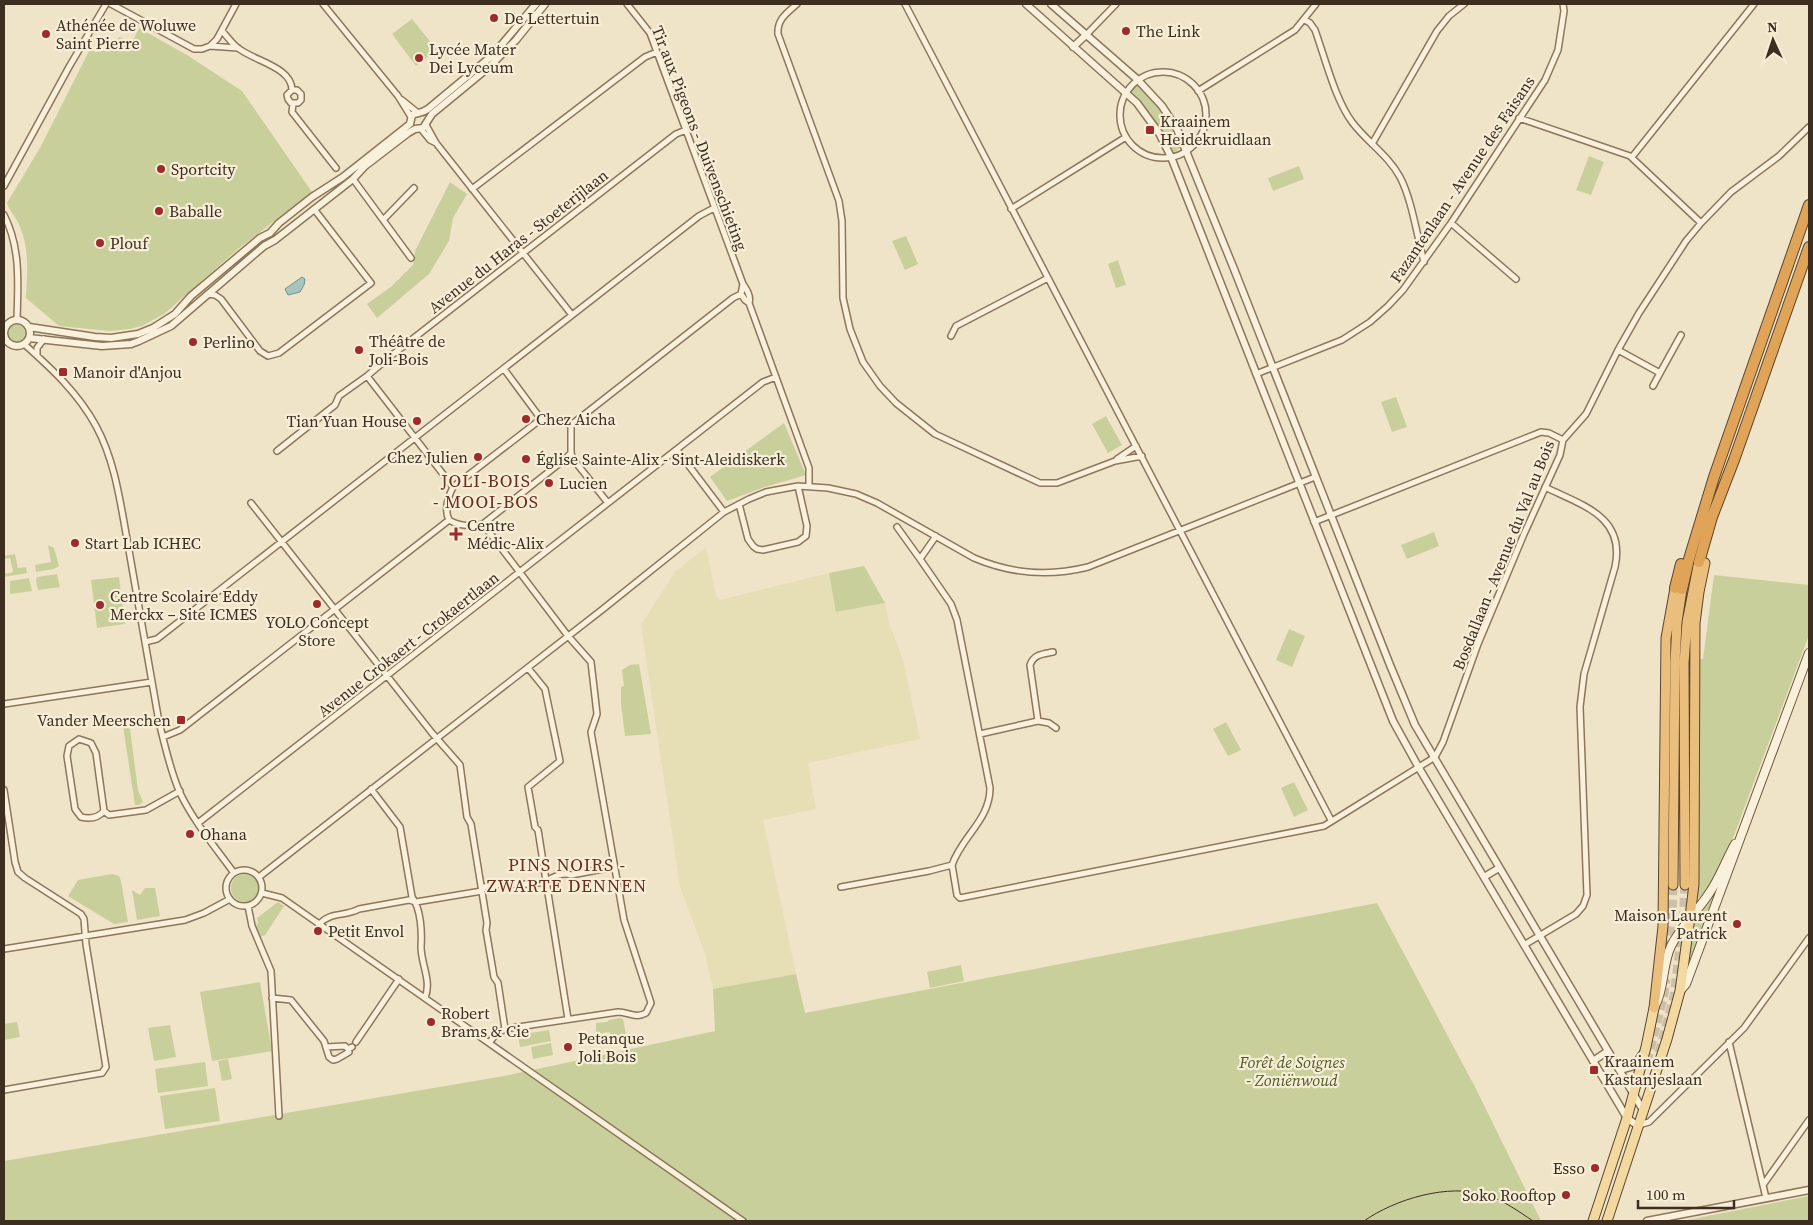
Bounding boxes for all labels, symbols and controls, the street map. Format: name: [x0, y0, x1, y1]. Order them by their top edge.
place label: De Lettertuin: [504, 7, 600, 29]
marker: De Lettertuin: [488, 12, 500, 24]
place label: Athénée de Woluwe Saint Pierre: [56, 14, 196, 54]
north arrow: [1748, 15, 1798, 65]
text: N: [1767, 17, 1778, 37]
place label: The Link: [1136, 20, 1200, 42]
street label: Tir aux Pigeons - Duivenschieting: [647, 23, 753, 253]
marker: The Link: [1120, 25, 1132, 37]
marker: Athénée de Woluwe Saint Pierre: [40, 28, 52, 40]
place label: Lycée Mater Dei Lyceum: [429, 38, 516, 78]
marker: Lycée Mater Dei Lyceum: [413, 52, 425, 64]
street label: Fazantenlaan - Avenue des Faisans: [1384, 71, 1540, 287]
place label: Kraainem Heidekruidlaan: [1160, 110, 1272, 150]
marker: Kraainem Heidekruidlaan: [1144, 124, 1156, 136]
place label: Sportcity: [171, 158, 236, 180]
marker: Sportcity: [155, 163, 167, 175]
street label: Avenue du Haras - Stoeterijlaan: [423, 164, 613, 318]
place label: Baballe: [169, 200, 222, 222]
marker: Baballe: [153, 205, 165, 217]
place label: Plouf: [110, 232, 149, 254]
marker: Plouf: [94, 237, 106, 249]
place label: Théâtre de Joli-Bois: [368, 330, 445, 370]
place label: Perlino: [203, 331, 255, 353]
marker: Perlino: [187, 336, 199, 348]
marker: Théâtre de Joli-Bois: [353, 344, 365, 356]
place label: Manoir d'Anjou: [73, 361, 182, 383]
marker: Manoir d'Anjou: [57, 366, 69, 378]
place label: Chez Aicha: [536, 408, 617, 430]
place label: Tian Yuan House: [287, 410, 407, 432]
marker: Chez Aicha: [520, 413, 532, 425]
marker: Tian Yuan House: [411, 415, 423, 427]
street label: Bosdallaan - Avenue du Val au Bois: [1447, 437, 1559, 673]
place label: Chez Julien: [387, 446, 468, 468]
place label: Église Sainte-Alix - Sint-Aleidiskerk: [536, 448, 785, 470]
marker: Chez Julien: [472, 451, 484, 463]
marker: Église Sainte-Alix - Sint-Aleidiskerk: [520, 453, 532, 465]
district label: JOLI-BOIS - MOOI-BOS: [433, 468, 539, 514]
place label: Lucien: [559, 472, 608, 494]
marker: Lucien: [543, 477, 555, 489]
place label: Centre Médic-Alix: [467, 514, 545, 554]
marker: Centre Médic-Alix: [449, 527, 463, 541]
place label: Start Lab ICHEC: [85, 532, 201, 554]
marker: Start Lab ICHEC: [69, 537, 81, 549]
street label: Avenue Crokaert - Crokaertlaan: [313, 566, 503, 722]
place label: Centre Scolaire Eddy Merckx – Site ICMES: [110, 585, 259, 625]
marker: YOLO Concept Store: [311, 598, 323, 610]
marker: Centre Scolaire Eddy Merckx – Site ICMES: [94, 599, 106, 611]
place label: YOLO Concept Store: [265, 611, 369, 651]
place label: Vander Meerschen: [37, 709, 171, 731]
marker: Vander Meerschen: [175, 714, 187, 726]
place label: Ohana: [200, 823, 248, 845]
marker: Ohana: [184, 828, 196, 840]
district label: PINS NOIRS - ZWARTE DENNEN: [487, 852, 647, 898]
place label: Maison Laurent Patrick: [1614, 904, 1728, 944]
marker: Maison Laurent Patrick: [1731, 918, 1743, 930]
place label: Petit Envol: [328, 920, 404, 942]
marker: Petit Envol: [312, 925, 324, 937]
place label: Robert Brams & Cie: [441, 1002, 529, 1042]
marker: Robert Brams & Cie: [425, 1016, 437, 1028]
place label: Petanque Joli Bois: [577, 1027, 644, 1067]
marker: Petanque Joli Bois: [562, 1041, 574, 1053]
place label: Kraainem Kastanjeslaan: [1604, 1050, 1703, 1090]
park label: Forêt de Soignes - Zoniënwoud: [1238, 1051, 1345, 1091]
marker: Kraainem Kastanjeslaan: [1588, 1064, 1600, 1076]
place label: Esso: [1553, 1157, 1585, 1179]
marker: Esso: [1589, 1162, 1601, 1174]
scale bar: [1638, 1178, 1734, 1210]
place label: Soko Rooftop: [1462, 1184, 1556, 1206]
text: 100 m: [1646, 1184, 1686, 1205]
marker: Soko Rooftop: [1560, 1189, 1572, 1201]

